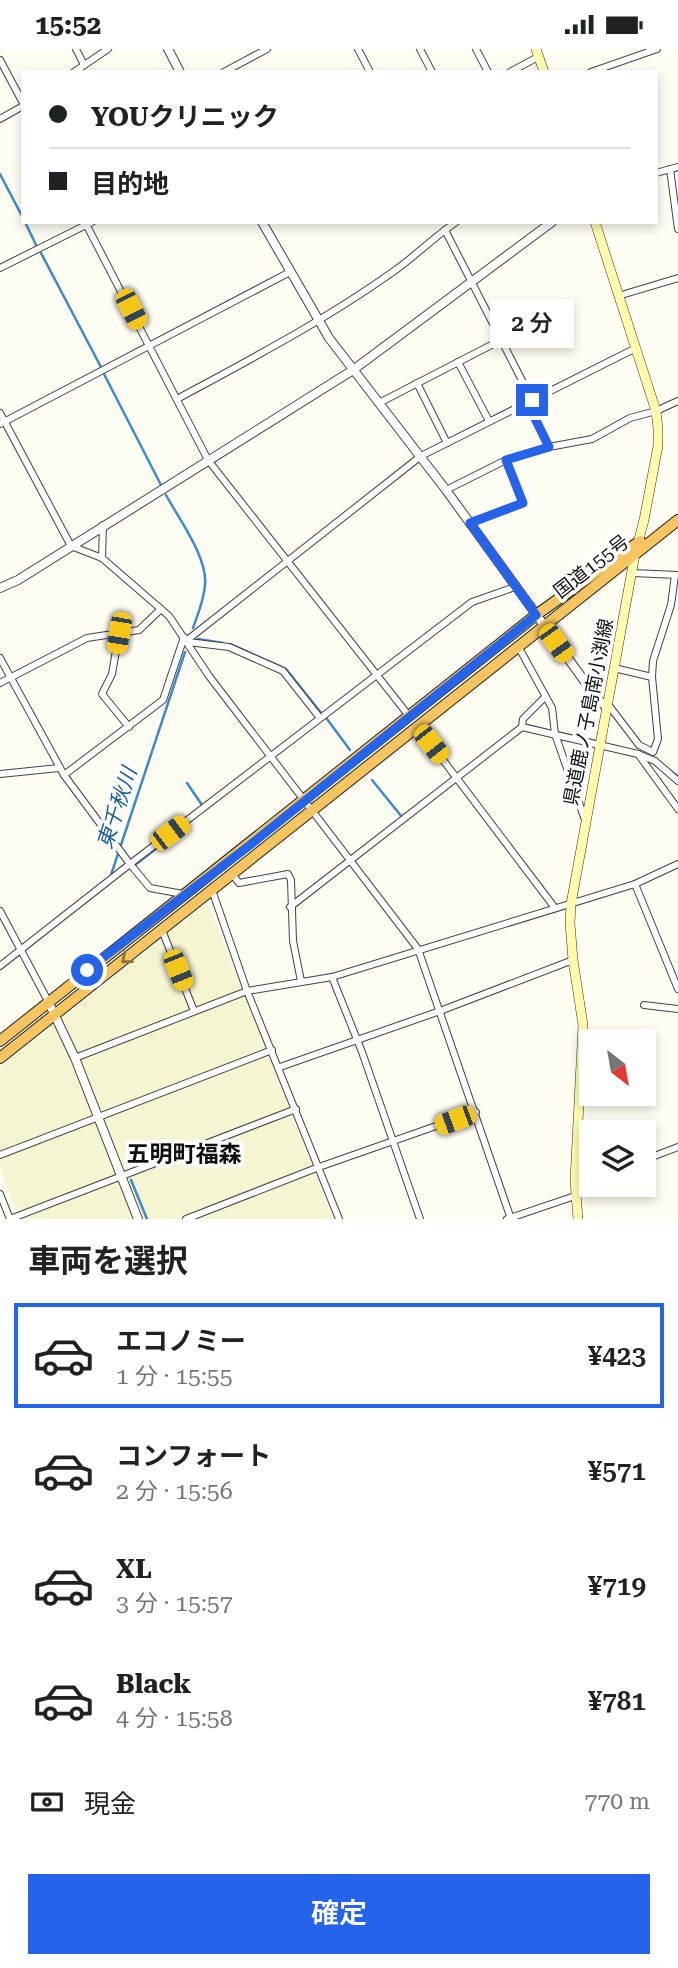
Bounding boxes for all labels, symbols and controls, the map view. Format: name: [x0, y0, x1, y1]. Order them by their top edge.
text: 15:52: [35, 10, 101, 40]
text: YOUクリニック: [91, 102, 279, 132]
text: 目的地: [91, 169, 169, 199]
car: [113, 286, 150, 332]
callout: 2 分: [490, 299, 574, 347]
text: 2 分: [511, 310, 553, 337]
route end: [516, 384, 548, 416]
street label: 国道155号: [549, 530, 633, 603]
car: [106, 610, 133, 656]
street label: 県道鹿ノ子島南小渕線: [559, 617, 618, 808]
car: [536, 620, 577, 666]
car: [410, 721, 453, 767]
water label: 東千秋川: [93, 762, 142, 852]
car: [147, 812, 194, 854]
car: [161, 947, 196, 993]
one-way arrow: [121, 950, 133, 963]
route start: [71, 954, 103, 986]
north arrow: [579, 1029, 656, 1106]
map controls: [579, 1029, 656, 1197]
car: [432, 1103, 479, 1137]
button: layers: [579, 1120, 656, 1197]
district label: 五明町福森: [127, 1141, 242, 1168]
text: 車両を選択: [28, 1242, 188, 1280]
icon: car: [32, 1324, 95, 1387]
text: エコノミー: [116, 1326, 246, 1356]
text: ¥423: [588, 1341, 646, 1371]
text: 1 分 · 15:55: [116, 1363, 233, 1390]
icon: car: [32, 1439, 95, 1502]
text: コンフォート: [116, 1441, 271, 1471]
text: ¥571: [588, 1456, 646, 1486]
text: 2 分 · 15:56: [116, 1478, 233, 1505]
icon: car: [32, 1554, 95, 1617]
text: XL: [116, 1554, 152, 1584]
text: ¥719: [588, 1571, 646, 1601]
text: 3 分 · 15:57: [116, 1590, 233, 1617]
icon: car: [32, 1669, 95, 1732]
text: Black: [116, 1669, 191, 1699]
text: ¥781: [588, 1686, 646, 1716]
text: 4 分 · 15:58: [116, 1705, 233, 1732]
icon: cash: [28, 1783, 66, 1821]
text: 770 m: [585, 1788, 650, 1815]
text: 現金: [84, 1789, 136, 1819]
button: 確定: [28, 1874, 650, 1954]

